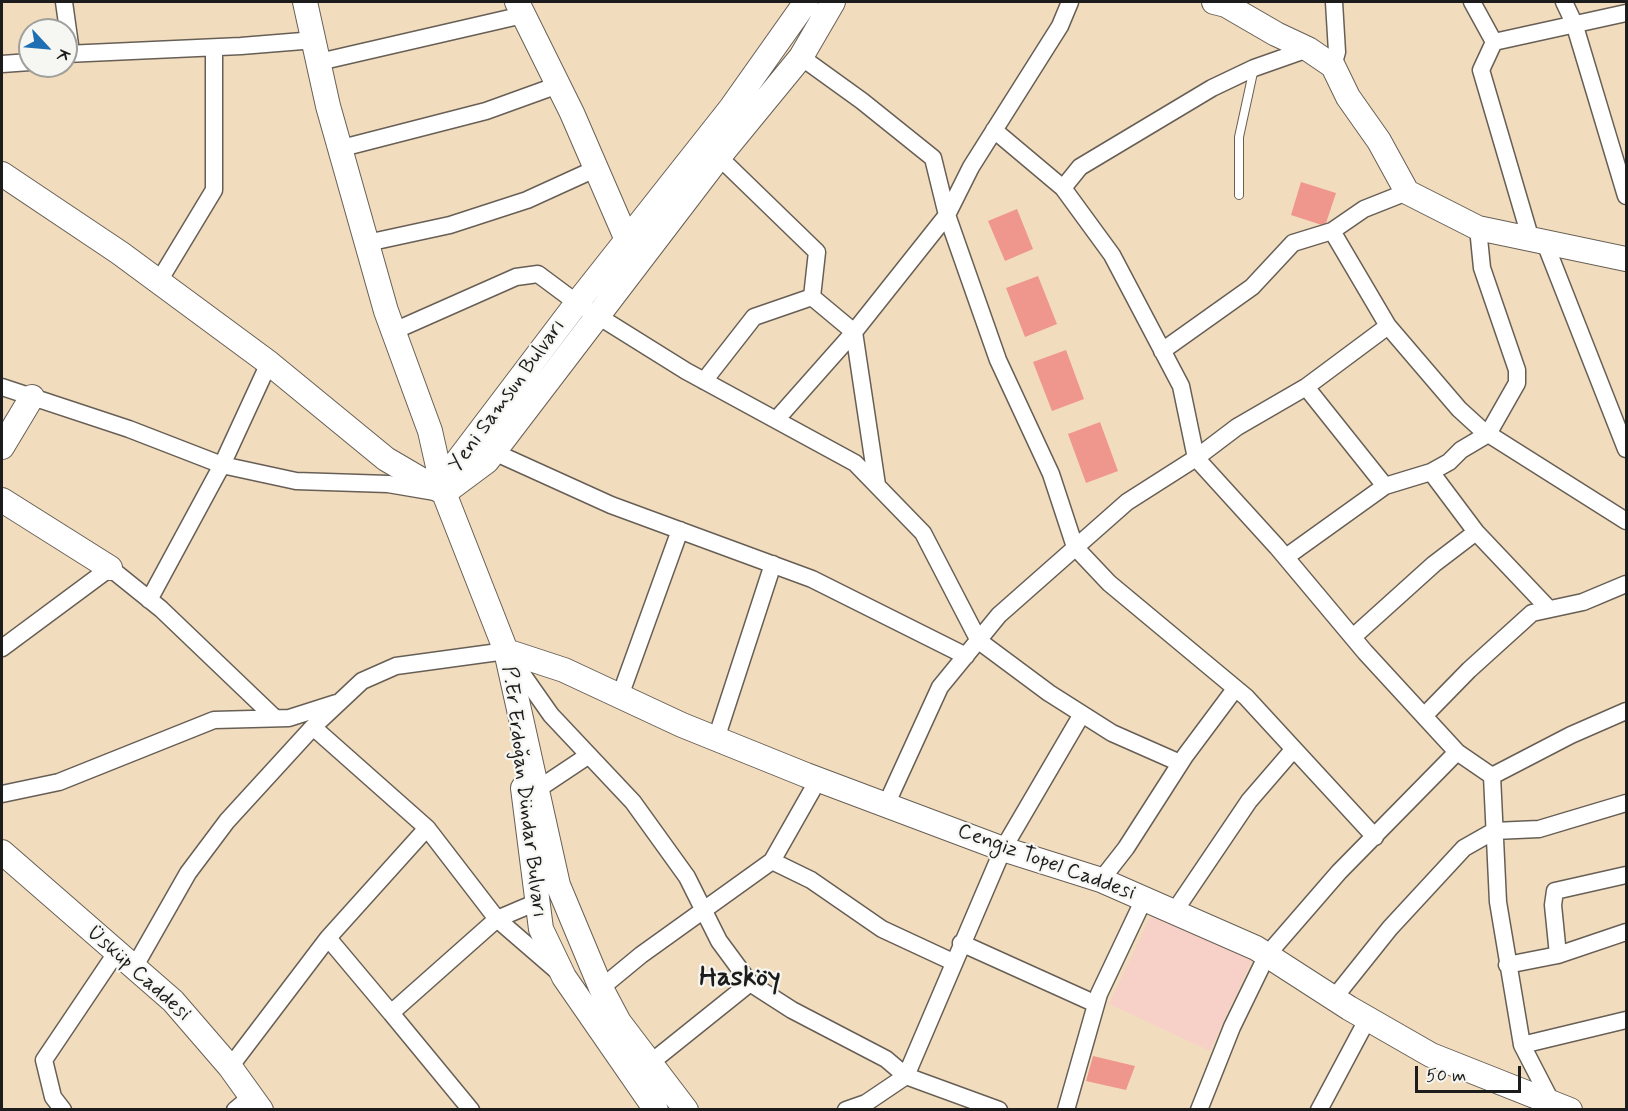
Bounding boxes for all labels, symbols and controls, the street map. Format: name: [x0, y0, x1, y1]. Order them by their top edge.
north arrow: [18, 18, 78, 78]
text: K: [51, 46, 75, 65]
street label: Yeni Samsun Bulvarı: [444, 315, 572, 477]
street label: P.Er Erdoğan Dündar Bulvarı: [495, 665, 551, 919]
street label: Cengiz Topel Caddesi: [954, 819, 1138, 907]
street label: Üsküp Caddesi: [81, 921, 195, 1027]
district label: Hasköy: [699, 963, 781, 995]
scale bar: [1418, 1054, 1524, 1092]
text: 50 m: [1426, 1064, 1466, 1088]

